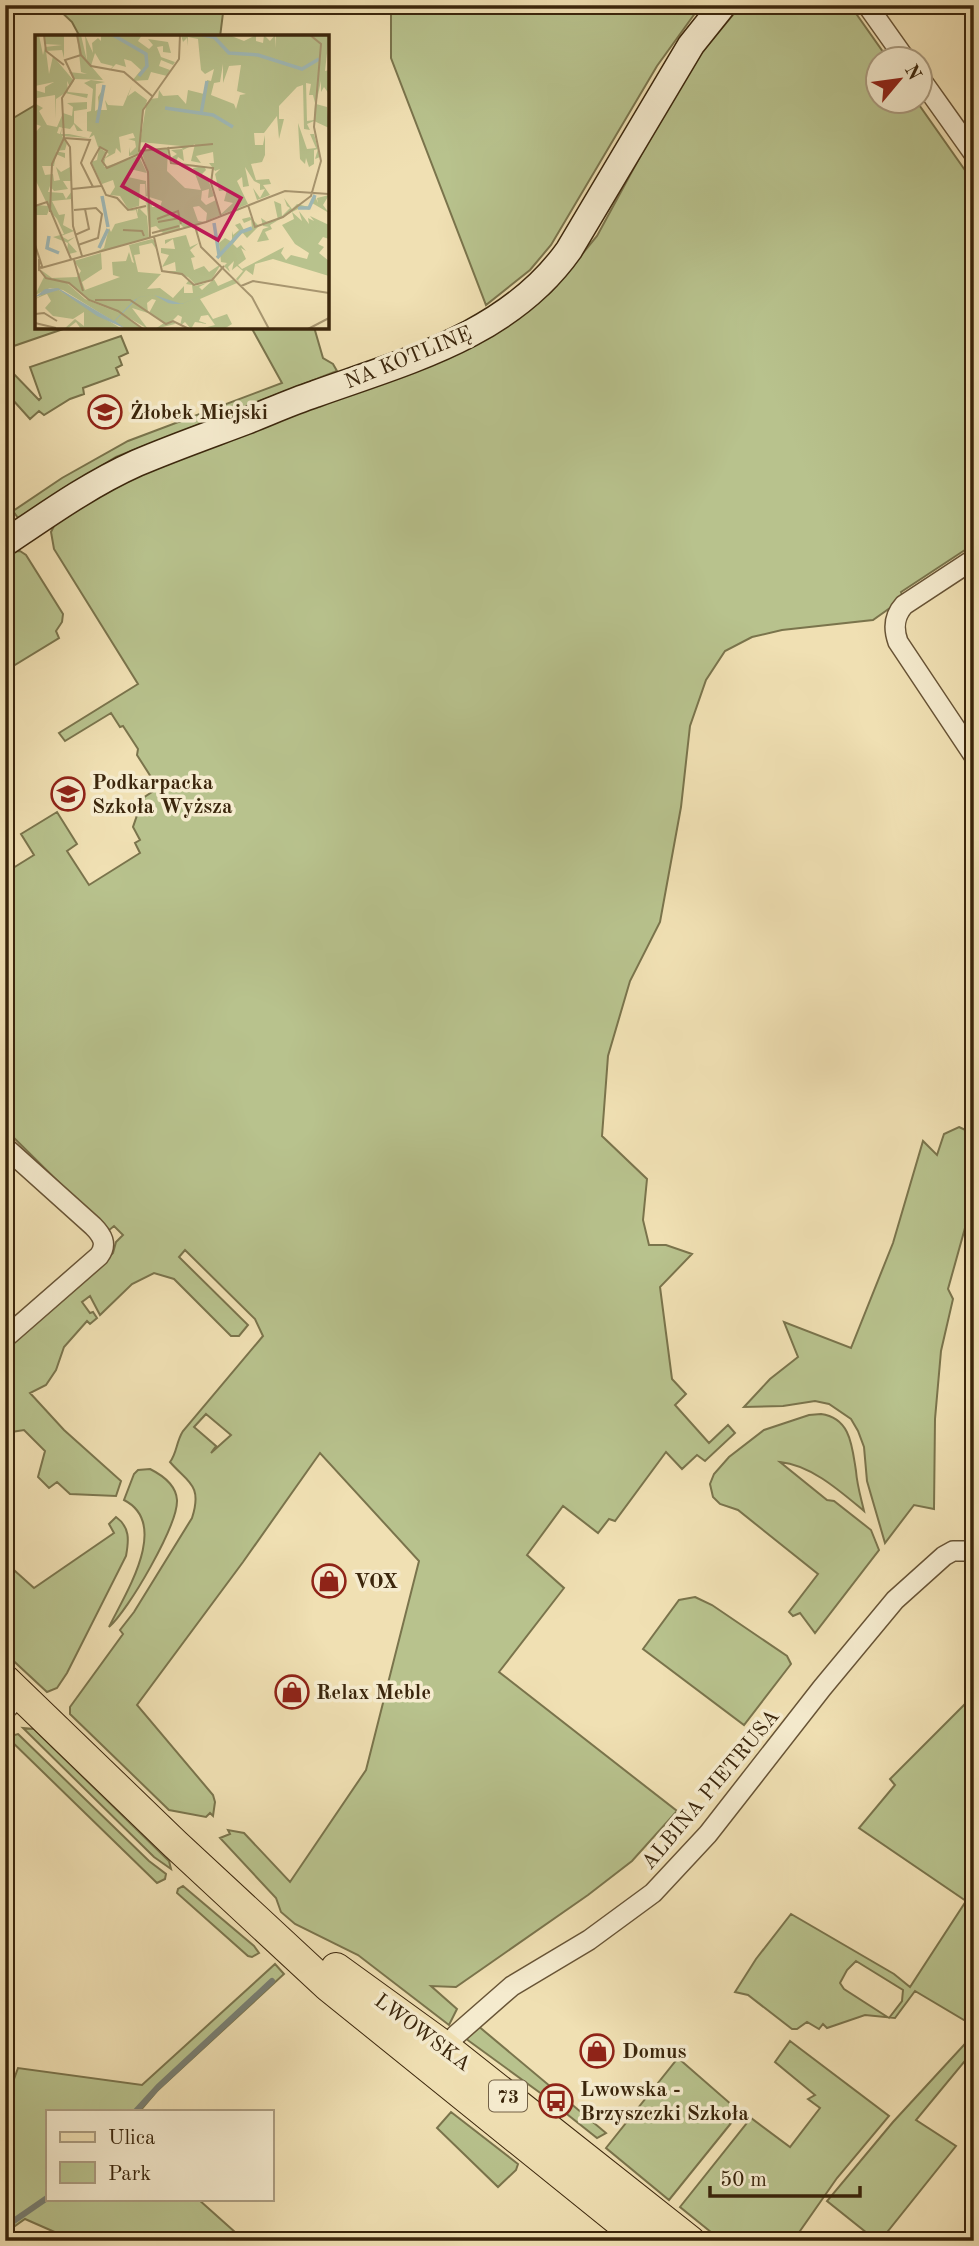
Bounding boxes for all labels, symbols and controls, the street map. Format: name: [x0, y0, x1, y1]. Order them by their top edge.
inset map: [35, 35, 329, 329]
north arrow: [864, 46, 934, 116]
text: N: [900, 62, 924, 84]
street label: NA KOTLINĘ: [342, 323, 475, 393]
school or university icon: Żłobek Miejski: [86, 393, 124, 431]
place label: Żłobek Miejski: [130, 400, 268, 424]
place label: Podkarpacka Szkoła Wyższa: [92, 773, 233, 818]
school or university icon: Podkarpacka Szkoła Wyższa: [49, 775, 87, 813]
shop icon: VOX: [310, 1562, 348, 1600]
place label: VOX: [354, 1572, 398, 1593]
shop icon: Relax Meble: [273, 1673, 311, 1711]
place label: Relax Meble: [316, 1683, 431, 1704]
street label: ALBINA PIETRUSA: [638, 1706, 784, 1874]
street label: LWOWSKA: [370, 1990, 474, 2076]
shop icon: Domus: [578, 2032, 616, 2070]
place label: Domus: [622, 2042, 686, 2063]
road number: 73: [489, 2080, 527, 2112]
place label: Lwowska - Brzyszczki Szkoła: [580, 2080, 749, 2125]
bus stop icon: Lwowska - Brzyszczki Szkoła: [537, 2082, 575, 2120]
legend: [46, 2110, 273, 2200]
text: Ulica: [108, 2128, 155, 2149]
scale bar: [710, 2155, 860, 2199]
text: Park: [108, 2164, 151, 2185]
text: 50 m: [720, 2170, 767, 2191]

